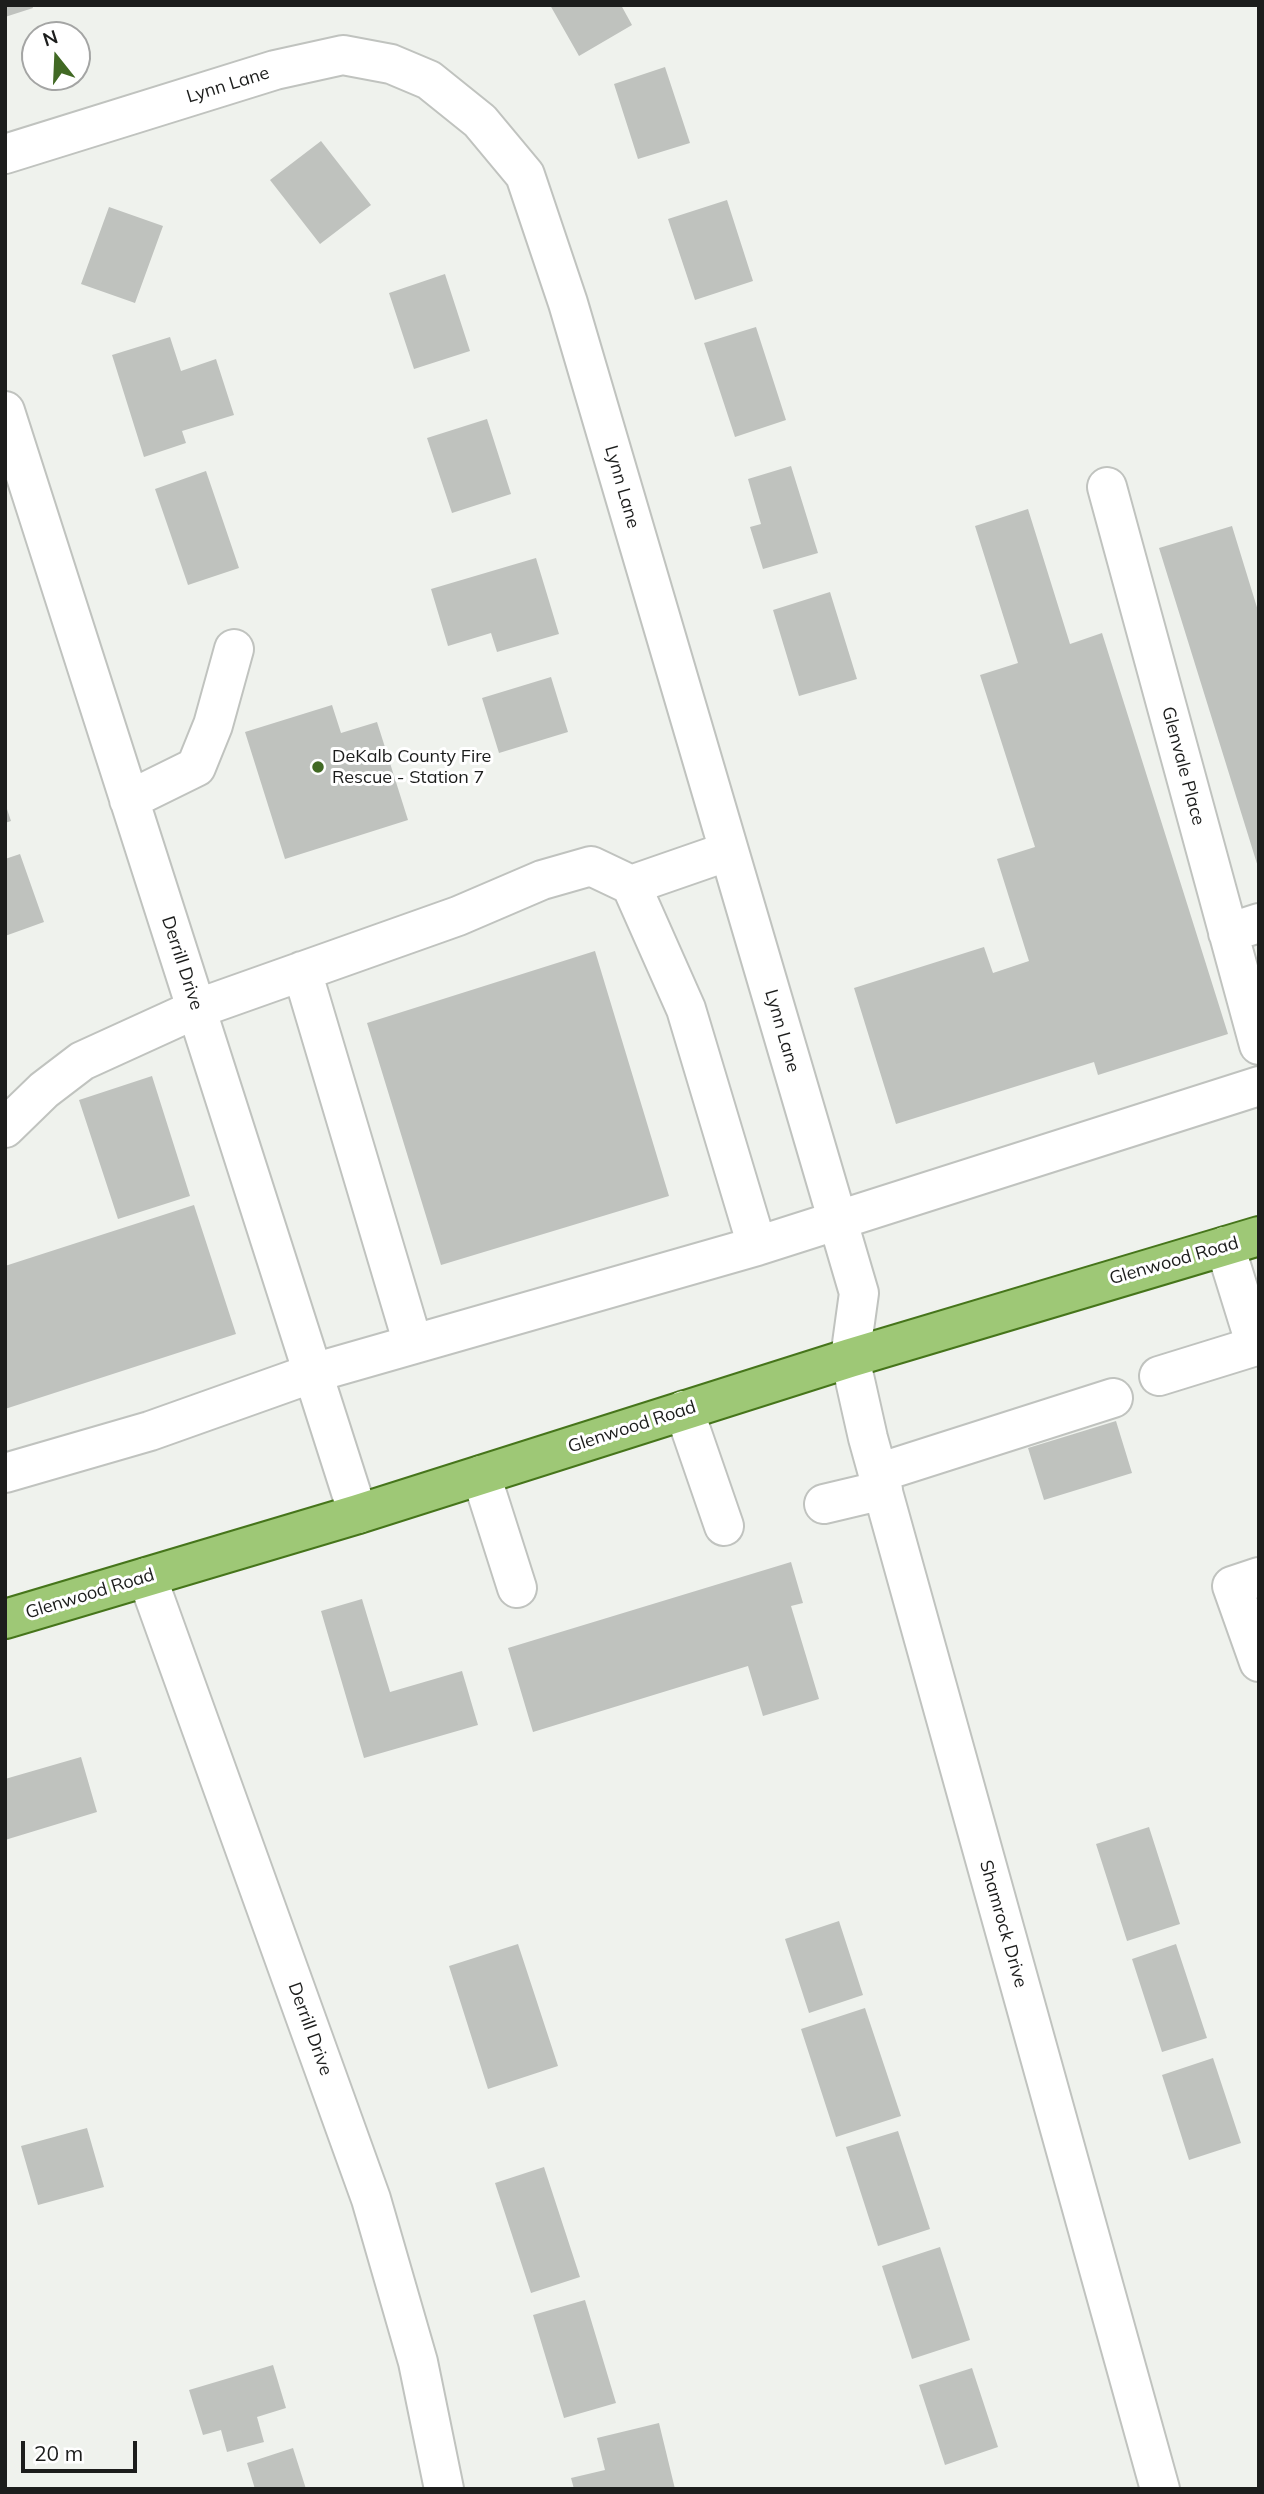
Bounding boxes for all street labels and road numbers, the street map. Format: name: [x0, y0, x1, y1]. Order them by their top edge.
street label: Lynn Lane: [184, 62, 272, 108]
street label: Lynn Lane: [600, 443, 644, 531]
street label: Glenvale Place: [1157, 704, 1209, 828]
street label: Derrill Drive: [157, 913, 207, 1013]
street label: Lynn Lane: [760, 987, 804, 1075]
street label: Glenwood Road: [1107, 1232, 1241, 1290]
street label: Glenwood Road: [565, 1396, 699, 1458]
street label: Glenwood Road: [23, 1564, 157, 1624]
street label: Shamrock Drive: [975, 1858, 1031, 1990]
street label: Derrill Drive: [283, 1980, 337, 2078]

